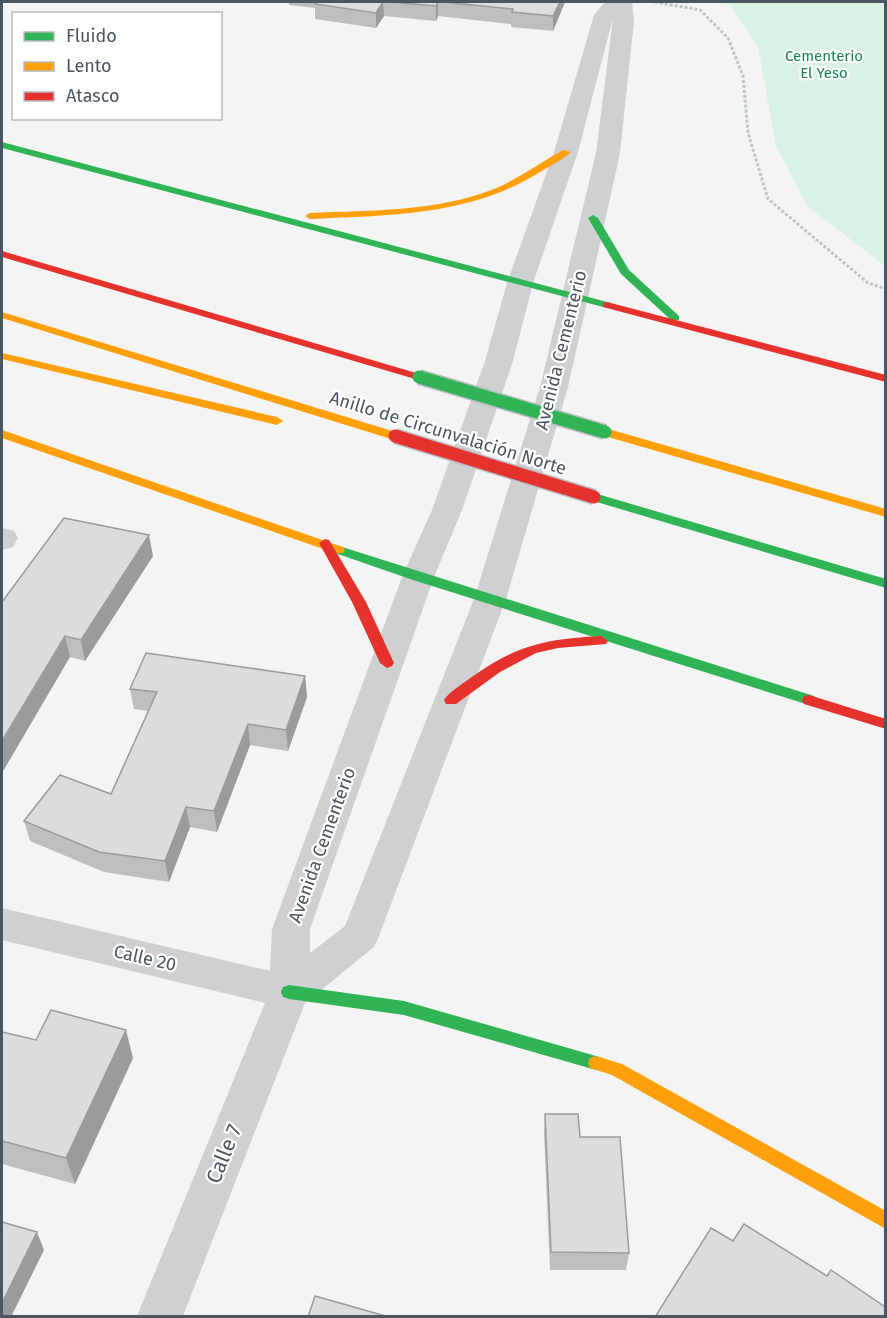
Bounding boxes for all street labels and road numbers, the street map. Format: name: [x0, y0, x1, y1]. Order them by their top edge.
street label: Avenida Cementerio: [531, 268, 591, 432]
street label: Anillo de Circunvalación Norte: [327, 386, 569, 480]
street label: Avenida Cementerio: [284, 764, 360, 926]
street label: Calle 20: [112, 940, 178, 976]
street label: Calle 7: [200, 1121, 248, 1187]

